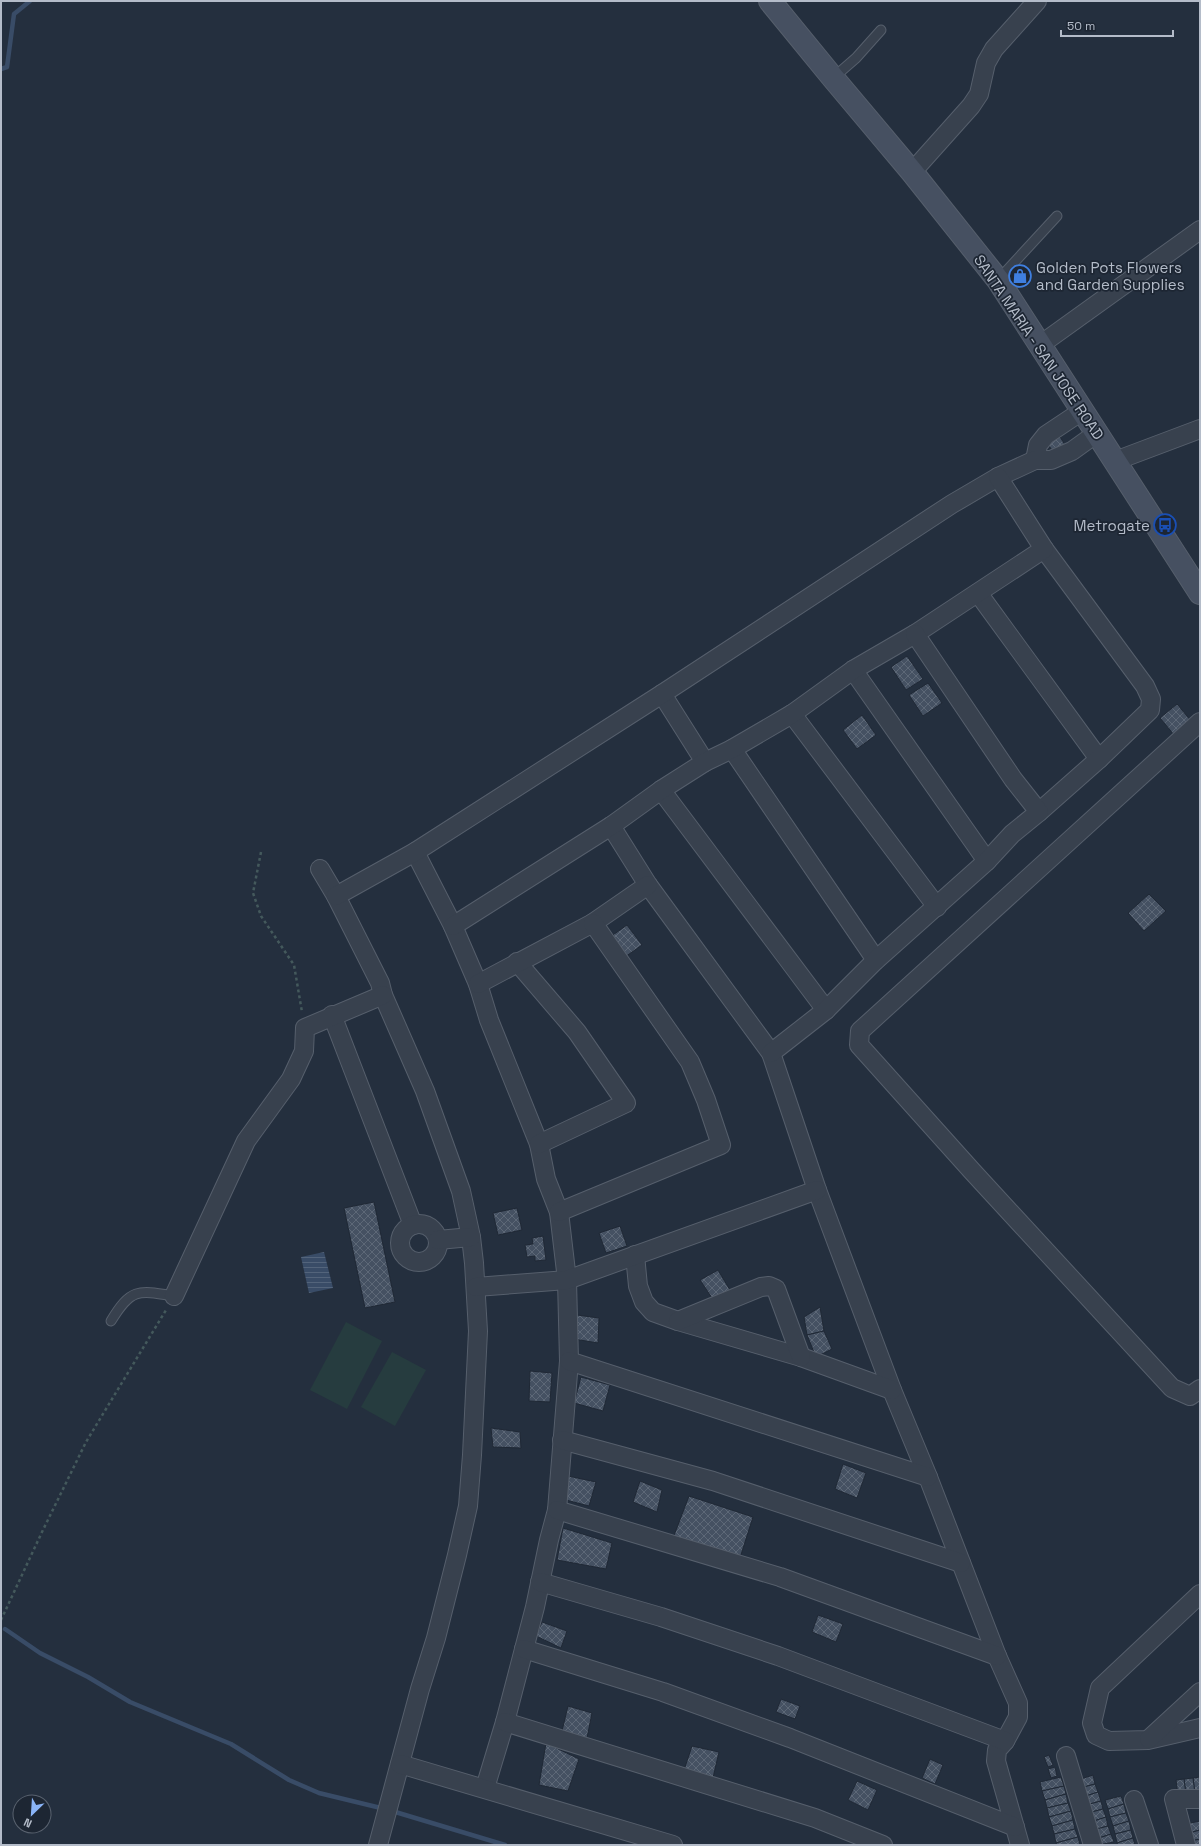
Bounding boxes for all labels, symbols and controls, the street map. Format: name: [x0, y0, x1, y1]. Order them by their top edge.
scale bar: [1061, 12, 1173, 38]
text: 50 m: [1067, 18, 1095, 34]
street label: SANTA MARIA - SAN JOSE ROAD: [970, 251, 1108, 443]
place label: Golden Pots Flowers and Garden Supplies: [1036, 258, 1185, 294]
shop icon: Golden Pots Flowers and Garden Supplies: [1007, 263, 1033, 289]
bus stop icon: Metrogate: [1152, 512, 1178, 538]
place label: Metrogate: [1074, 516, 1150, 535]
north arrow: [12, 1794, 52, 1834]
text: N: [21, 1815, 34, 1831]

